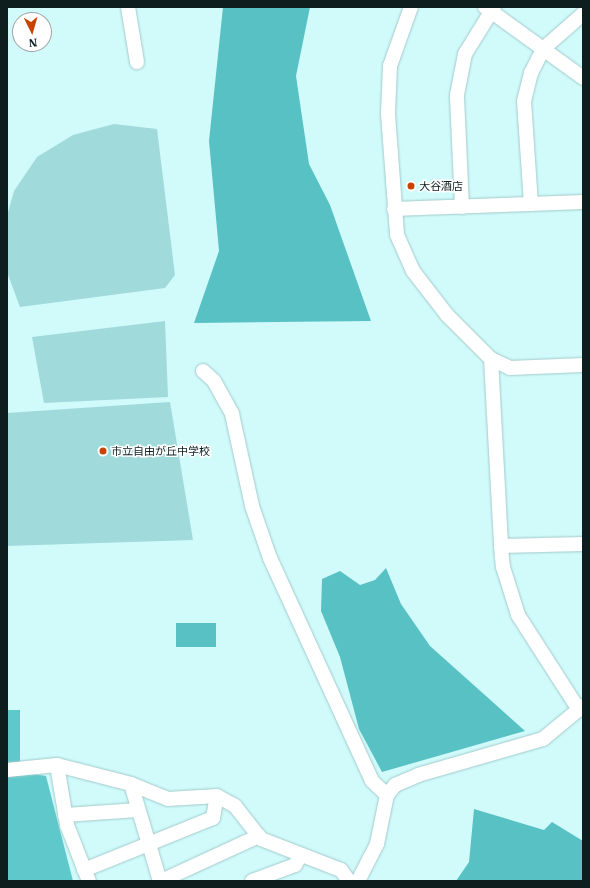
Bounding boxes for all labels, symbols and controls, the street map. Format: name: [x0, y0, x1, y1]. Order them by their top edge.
north arrow: [12, 12, 52, 52]
text: N: [28, 36, 38, 50]
place label: 大谷酒店: [419, 179, 463, 193]
marker: 大谷酒店: [406, 181, 416, 191]
place label: 市立自由が丘中学校: [111, 444, 210, 458]
marker: 市立自由が丘中学校: [98, 446, 108, 456]

